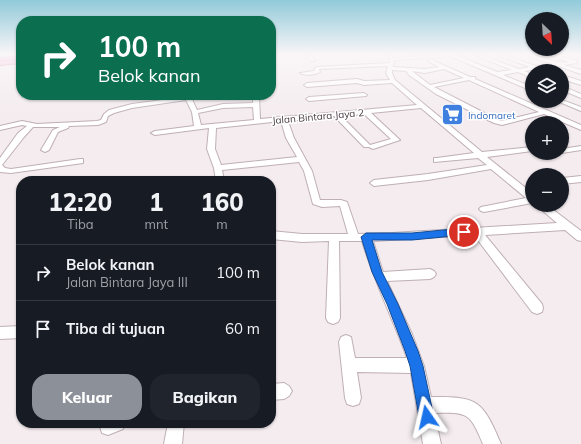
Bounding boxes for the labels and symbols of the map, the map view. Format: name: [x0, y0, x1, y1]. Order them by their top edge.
north arrow: [525, 12, 569, 56]
supermarket icon: Indomaret: [439, 102, 465, 128]
street label: Jalan Bintara Jaya 2: [272, 106, 364, 127]
place label: Indomaret: [468, 109, 516, 122]
pin: [447, 215, 481, 249]
position arrow: [406, 396, 448, 438]

